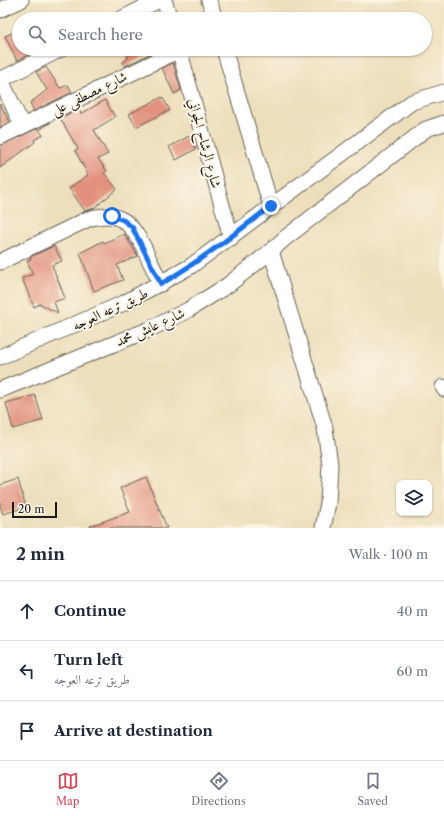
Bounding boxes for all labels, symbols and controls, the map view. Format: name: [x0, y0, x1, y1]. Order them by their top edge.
search box: [12, 12, 432, 56]
icon: search: [26, 23, 48, 45]
text: Search here: [58, 25, 143, 44]
street label: شارع مصطفى على: [48, 67, 131, 122]
street label: شارع الرشاح الجواني: [180, 96, 226, 191]
route end: [262, 197, 280, 215]
route start: [103, 207, 121, 225]
street label: طريق ترعه العوجه: [69, 284, 151, 334]
street label: شارع عايش محمد: [113, 304, 189, 353]
map controls: [396, 480, 432, 516]
button: layers: [396, 480, 432, 516]
scale bar: [12, 500, 57, 519]
text: 20 m: [18, 502, 44, 516]
text: 2 min: [16, 544, 65, 564]
text: Walk · 100 m: [349, 546, 428, 562]
icon: ahead: [16, 600, 38, 622]
text: Continue: [54, 601, 126, 620]
text: 40 m: [397, 603, 428, 619]
text: Turn left: [54, 650, 123, 669]
icon: left: [16, 660, 38, 682]
text: 60 m: [397, 663, 428, 679]
text: طريق ترعه العوجه: [54, 671, 130, 687]
icon: arrive: [16, 720, 38, 742]
text: Arrive at destination: [54, 721, 213, 740]
tab: Map: [56, 770, 80, 808]
tab: Directions: [191, 770, 246, 808]
tab: Saved: [358, 770, 388, 808]

